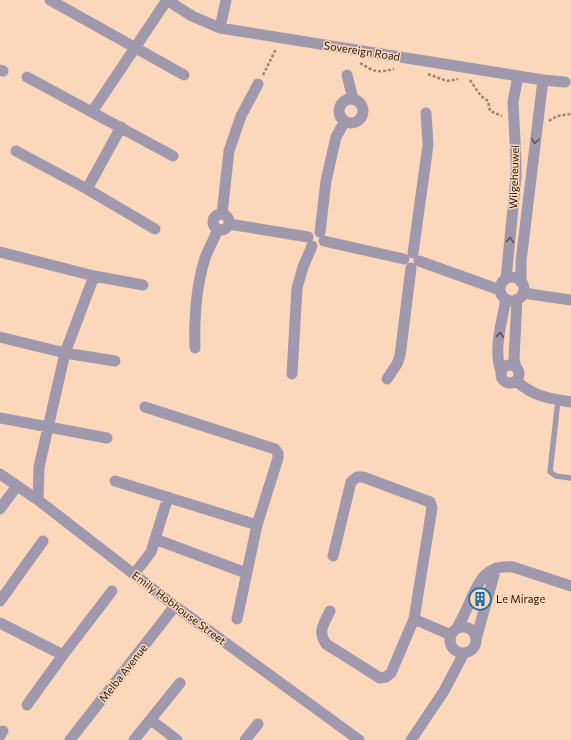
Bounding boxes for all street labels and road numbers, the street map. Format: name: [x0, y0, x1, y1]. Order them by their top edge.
street label: Sovereign Road: [323, 38, 401, 63]
street label: Wilgeheuwel: [506, 145, 521, 209]
street label: Emily Hobhouse Street: [130, 568, 229, 647]
street label: Melba Avenue: [96, 641, 149, 704]

